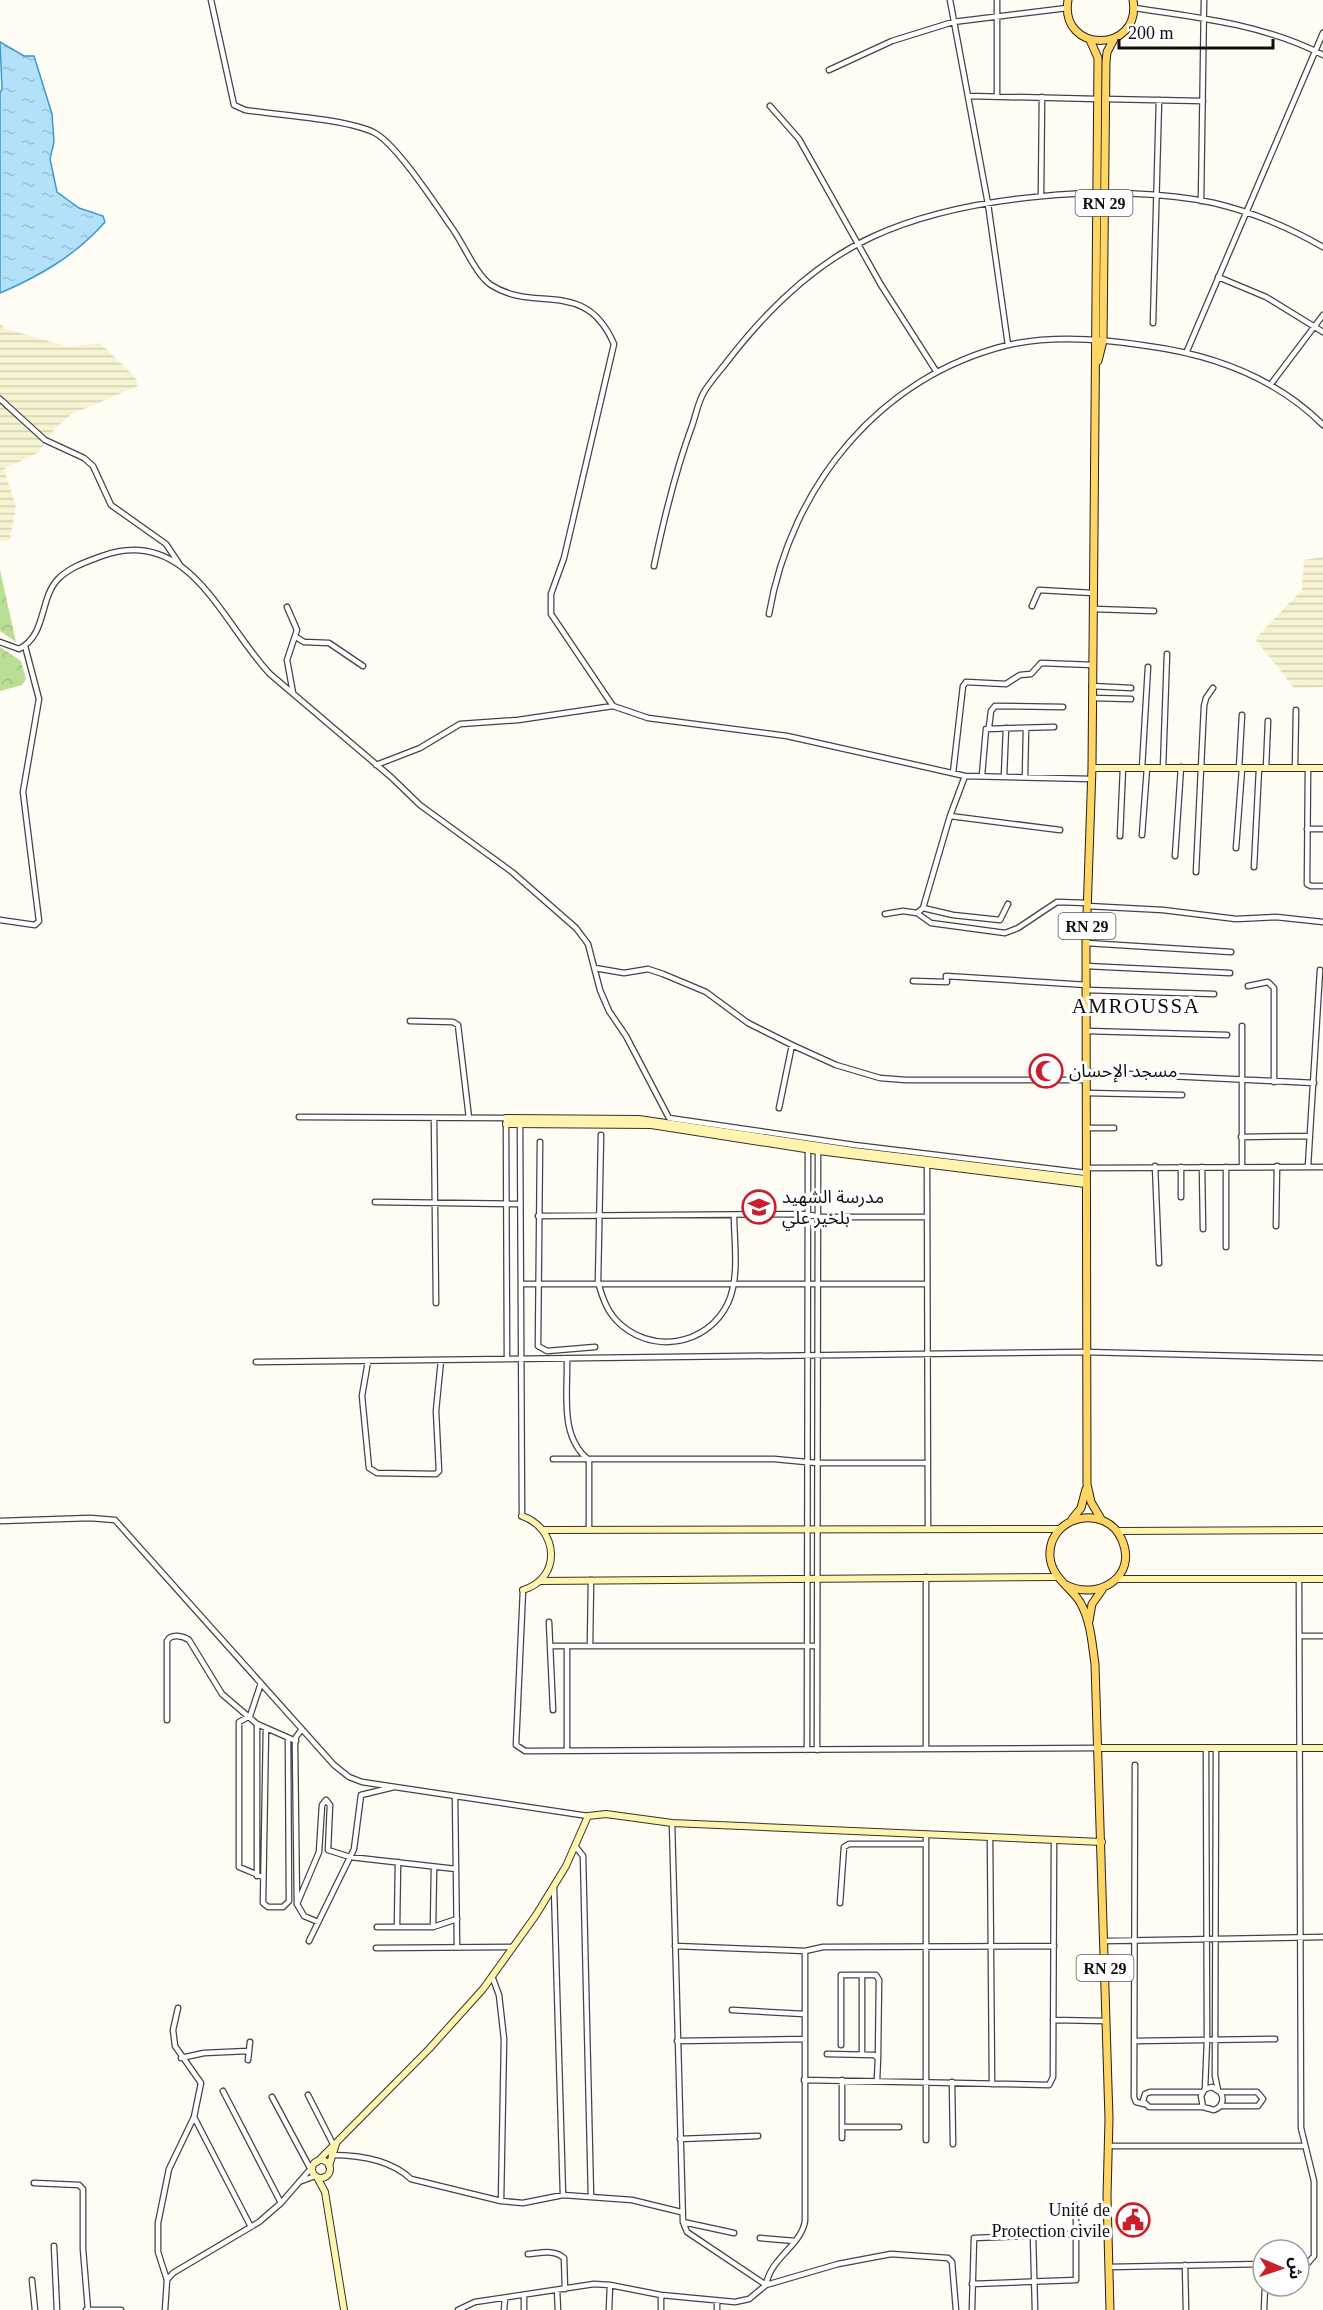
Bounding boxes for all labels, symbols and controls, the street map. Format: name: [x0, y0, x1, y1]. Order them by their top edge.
scale bar: [1119, 12, 1274, 50]
text: 200 m: [1128, 23, 1174, 43]
road number: RN 29: [1076, 190, 1132, 216]
road number: RN 29: [1058, 913, 1116, 939]
district label: AMROUSSA: [1072, 994, 1200, 1018]
mosque icon: مسجد الإحسان: [1028, 1053, 1064, 1089]
place label: مسجد الإحسان: [1069, 1061, 1178, 1083]
place label: مدرسة الشهيد بلخير علي: [782, 1187, 884, 1231]
school or university icon: مدرسة الشهيد بلخير علي: [741, 1189, 777, 1225]
road number: RN 29: [1076, 1955, 1134, 1981]
place label: Unité de Protection civile: [992, 2200, 1110, 2241]
public building icon: Unité de Protection civile: [1115, 2202, 1151, 2238]
north arrow: [1251, 2238, 1311, 2298]
text: ش: [1286, 2257, 1304, 2280]

